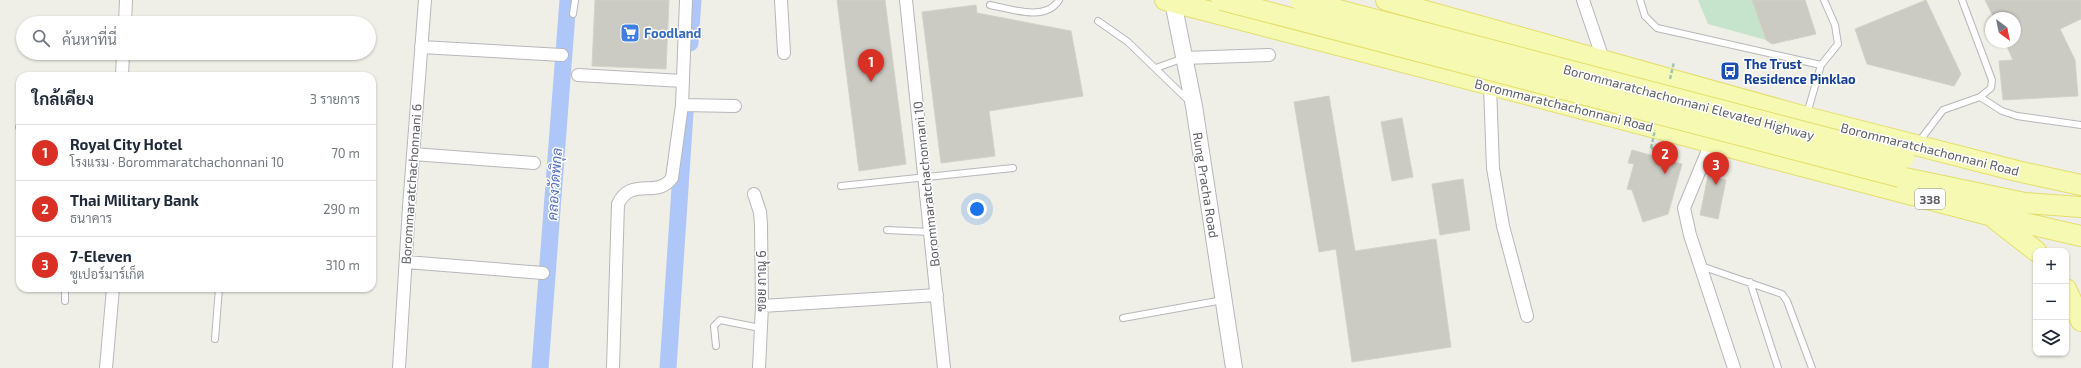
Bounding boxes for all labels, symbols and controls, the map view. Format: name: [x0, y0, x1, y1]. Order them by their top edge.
north arrow: [1985, 12, 2021, 48]
search box: [16, 16, 376, 60]
supermarket icon: Foodland: [619, 22, 641, 44]
place label: Foodland: [644, 25, 701, 41]
icon: search: [30, 27, 52, 49]
text: ค้นหาที่นี่: [62, 30, 117, 48]
pin: 1: [858, 49, 884, 82]
place label: The Trust Residence Pinklao: [1744, 56, 1856, 87]
bus stop icon: The Trust Residence Pinklao: [1719, 60, 1741, 82]
street label: Borommaratchachonnani Elevated Highway: [1562, 61, 1816, 143]
street label: Borommaratchachonnani Road: [1473, 75, 1655, 135]
text: ใกล้เคียง: [32, 88, 94, 108]
text: 3 รายการ: [310, 91, 360, 107]
street label: Borommaratchachonnani 10: [909, 100, 943, 268]
street label: Borommaratchachonnani 6: [397, 103, 425, 265]
street label: Borommaratchachonnani Road: [1839, 119, 2021, 179]
street label: Rung Pracha Road: [1190, 131, 1222, 239]
text: Royal City Hotel: [70, 135, 182, 153]
pin: 2: [1652, 141, 1678, 174]
text: 1: [42, 145, 48, 161]
text: 70 m: [331, 145, 360, 161]
water label: คลองวัดพิกุล: [543, 147, 567, 221]
pin: 3: [1703, 152, 1729, 185]
text: โรงแรม · Borommaratchachonnani 10: [70, 154, 284, 170]
road number: 338: [1915, 189, 1945, 209]
text: Thai Military Bank: [70, 191, 199, 209]
your location: [967, 199, 987, 219]
text: 2: [41, 201, 49, 217]
text: 290 m: [323, 201, 360, 217]
text: ธนาคาร: [70, 210, 112, 226]
text: 7-Eleven: [70, 247, 132, 265]
map controls: [2033, 248, 2069, 356]
button: +: [2033, 248, 2069, 284]
street label: ซอย ภาณุ 6: [753, 250, 771, 312]
text: 3: [41, 257, 49, 273]
text: 310 m: [325, 257, 360, 273]
text: ซูเปอร์มาร์เก็ต: [70, 266, 144, 282]
button: −: [2033, 284, 2069, 320]
button: layers: [2033, 320, 2069, 356]

